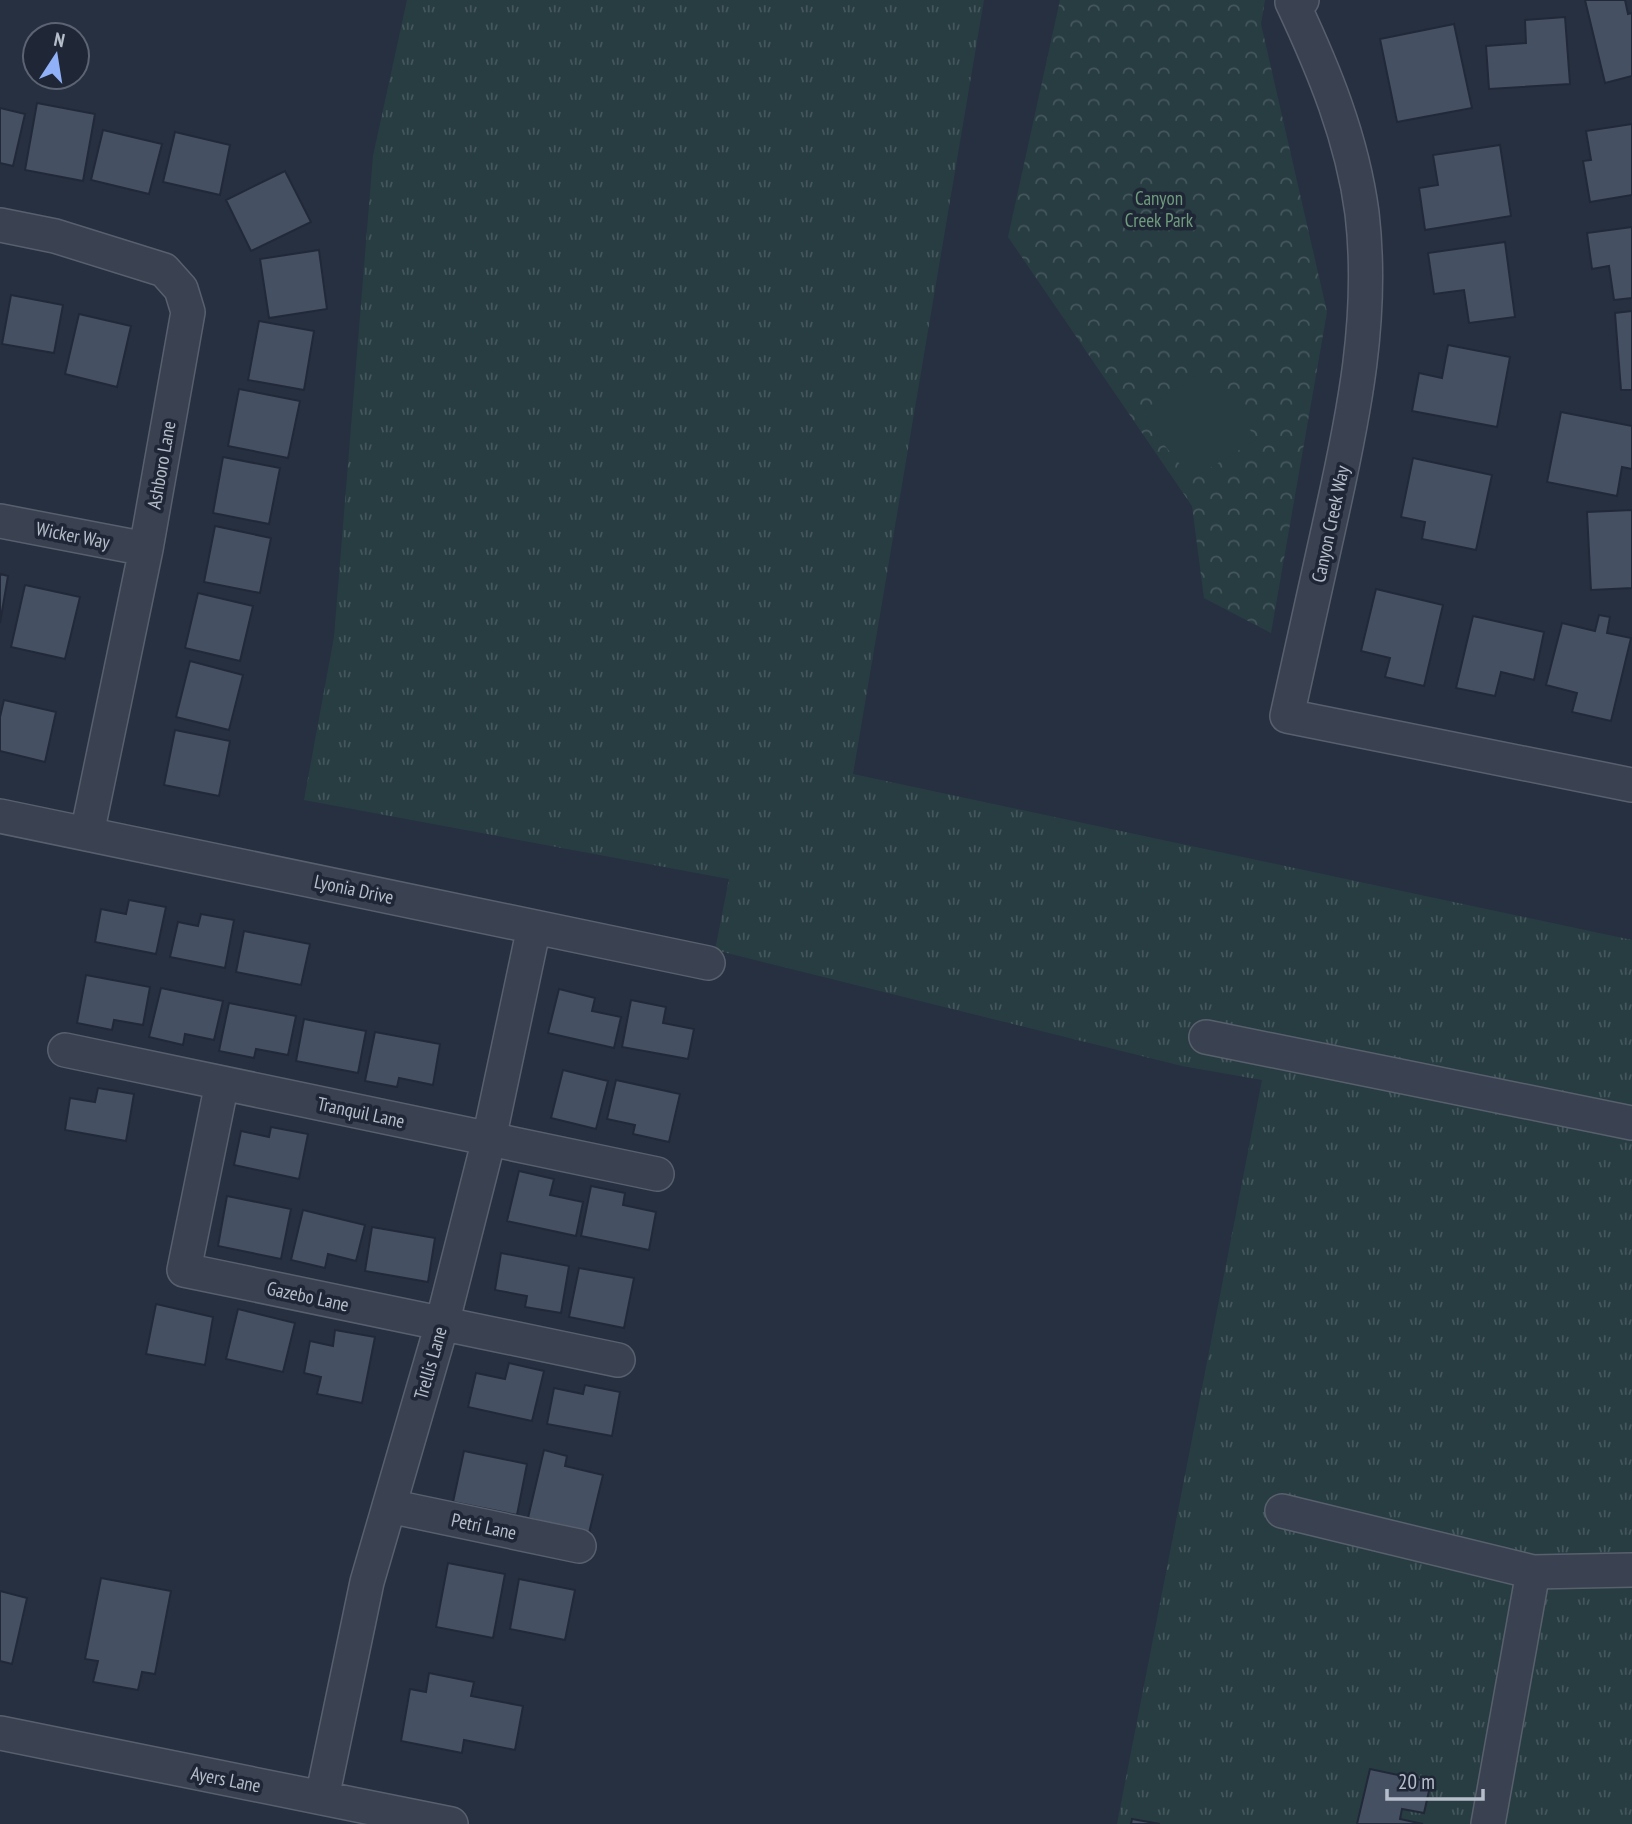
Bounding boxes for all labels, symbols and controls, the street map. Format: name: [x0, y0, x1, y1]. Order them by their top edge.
north arrow: [21, 21, 91, 91]
text: N: [52, 27, 67, 52]
park label: Canyon Creek Park: [1125, 186, 1194, 232]
street label: Ashboro Lane: [141, 419, 181, 511]
street label: Canyon Creek Way: [1306, 463, 1354, 585]
street label: Wicker Way: [34, 516, 113, 554]
street label: Lyonia Drive: [312, 869, 396, 909]
street label: Tranquil Lane: [315, 1091, 407, 1133]
street label: Gazebo Lane: [265, 1276, 351, 1316]
street label: Trellis Lane: [408, 1324, 452, 1402]
street label: Petri Lane: [449, 1507, 519, 1545]
scale bar: [1387, 1758, 1483, 1802]
street label: Ayers Lane: [189, 1760, 263, 1798]
text: 20 m: [1398, 1768, 1435, 1795]

